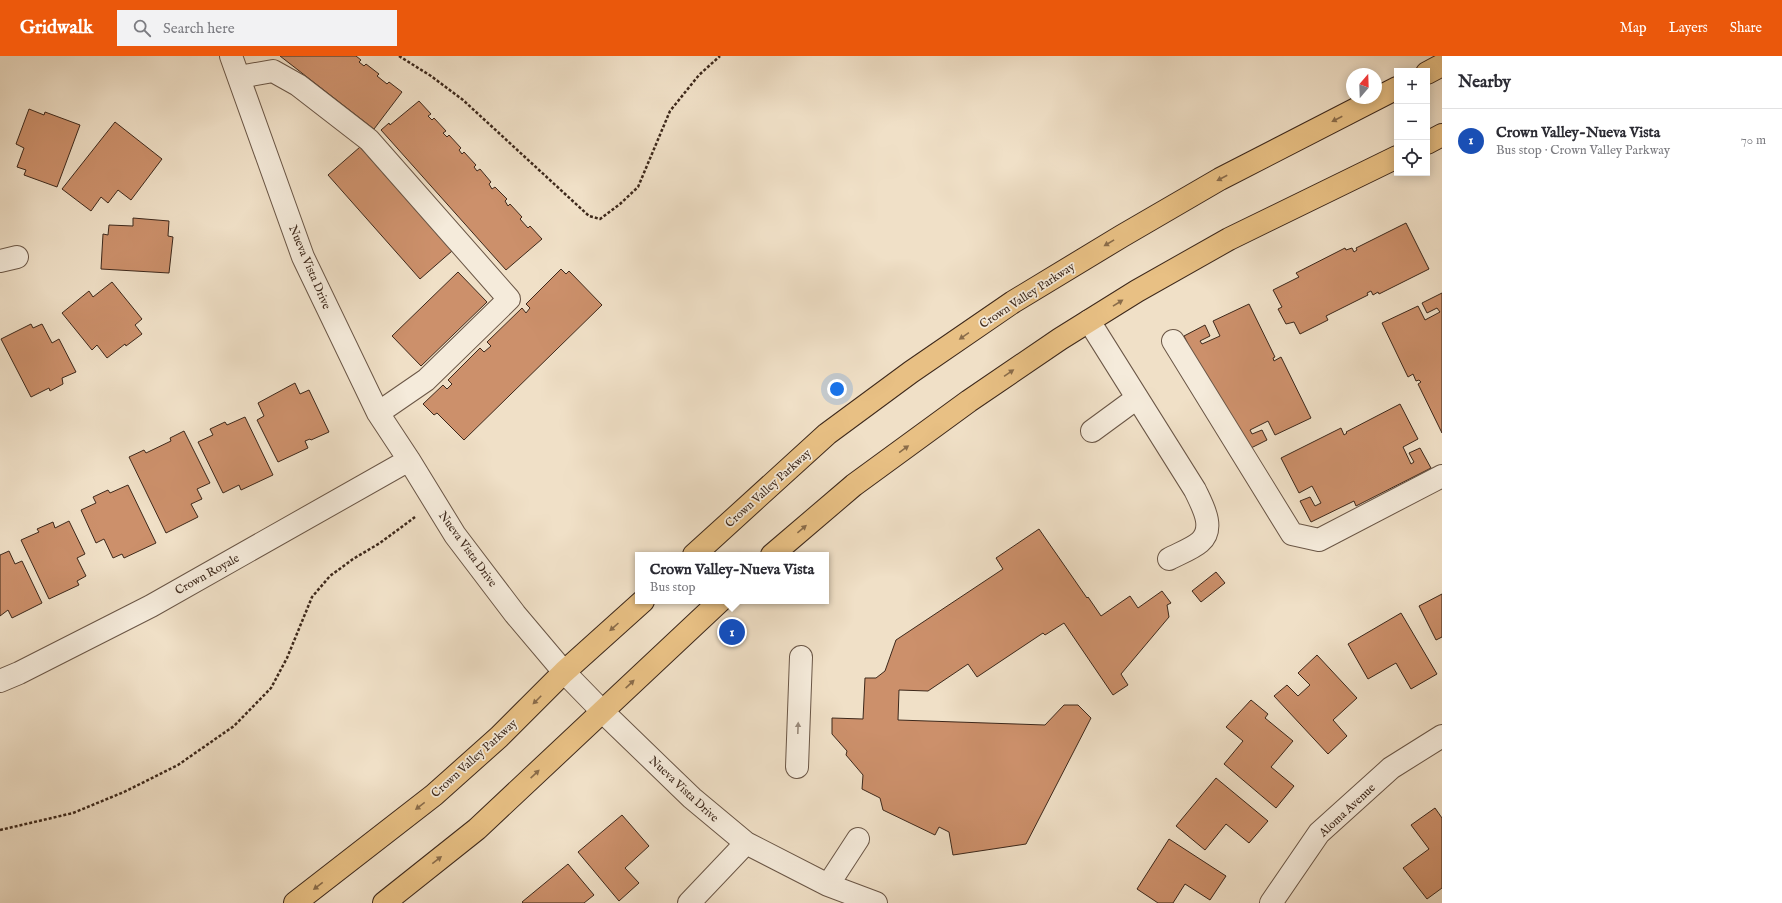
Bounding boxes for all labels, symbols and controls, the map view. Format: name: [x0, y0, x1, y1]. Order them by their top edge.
search box: [117, 10, 397, 46]
text: Gridwalk: [20, 16, 93, 40]
icon: search: [131, 17, 153, 39]
text: Search here: [163, 19, 235, 38]
text: Map: [1620, 19, 1647, 37]
text: Layers: [1669, 19, 1708, 37]
text: Share: [1730, 19, 1762, 37]
north arrow: [1346, 68, 1382, 104]
map controls: [1394, 68, 1430, 176]
button: +: [1394, 68, 1430, 104]
text: Nearby: [1458, 72, 1511, 93]
button: −: [1394, 104, 1430, 140]
one-way arrow: [1332, 116, 1343, 122]
text: Crown Valley-Nueva Vista: [1496, 123, 1660, 142]
text: 1: [1469, 132, 1473, 149]
text: 70 m: [1741, 132, 1766, 149]
button: locate: [1394, 140, 1430, 176]
text: Bus stop · Crown Valley Parkway: [1496, 142, 1670, 159]
one-way arrow: [1216, 175, 1228, 182]
street label: Nueva Vista Drive: [285, 223, 334, 312]
one-way arrow: [1103, 240, 1115, 247]
street label: Crown Valley Parkway: [977, 259, 1078, 332]
one-way arrow: [1113, 299, 1124, 306]
one-way arrow: [959, 332, 970, 340]
one-way arrow: [1004, 369, 1015, 377]
your location: [827, 379, 847, 399]
one-way arrow: [898, 445, 909, 453]
street label: Crown Valley Parkway: [722, 446, 815, 531]
street label: Nueva Vista Drive: [435, 508, 500, 591]
one-way arrow: [796, 525, 807, 534]
street label: Crown Royale: [172, 550, 243, 598]
popup: [635, 552, 829, 604]
text: Crown Valley-Nueva Vista: [650, 560, 814, 579]
text: Bus stop: [650, 579, 696, 596]
pin: 1: [719, 617, 745, 647]
one-way arrow: [609, 622, 619, 632]
one-way arrow: [625, 679, 635, 689]
one-way arrow: [532, 695, 542, 704]
street label: Crown Valley Parkway: [428, 716, 521, 801]
one-way arrow: [795, 722, 802, 734]
street label: Nueva Vista Drive: [646, 753, 722, 826]
one-way arrow: [530, 770, 540, 779]
street label: Aloma Avenue: [1315, 780, 1379, 841]
one-way arrow: [414, 801, 425, 810]
one-way arrow: [432, 856, 443, 865]
one-way arrow: [312, 882, 323, 890]

